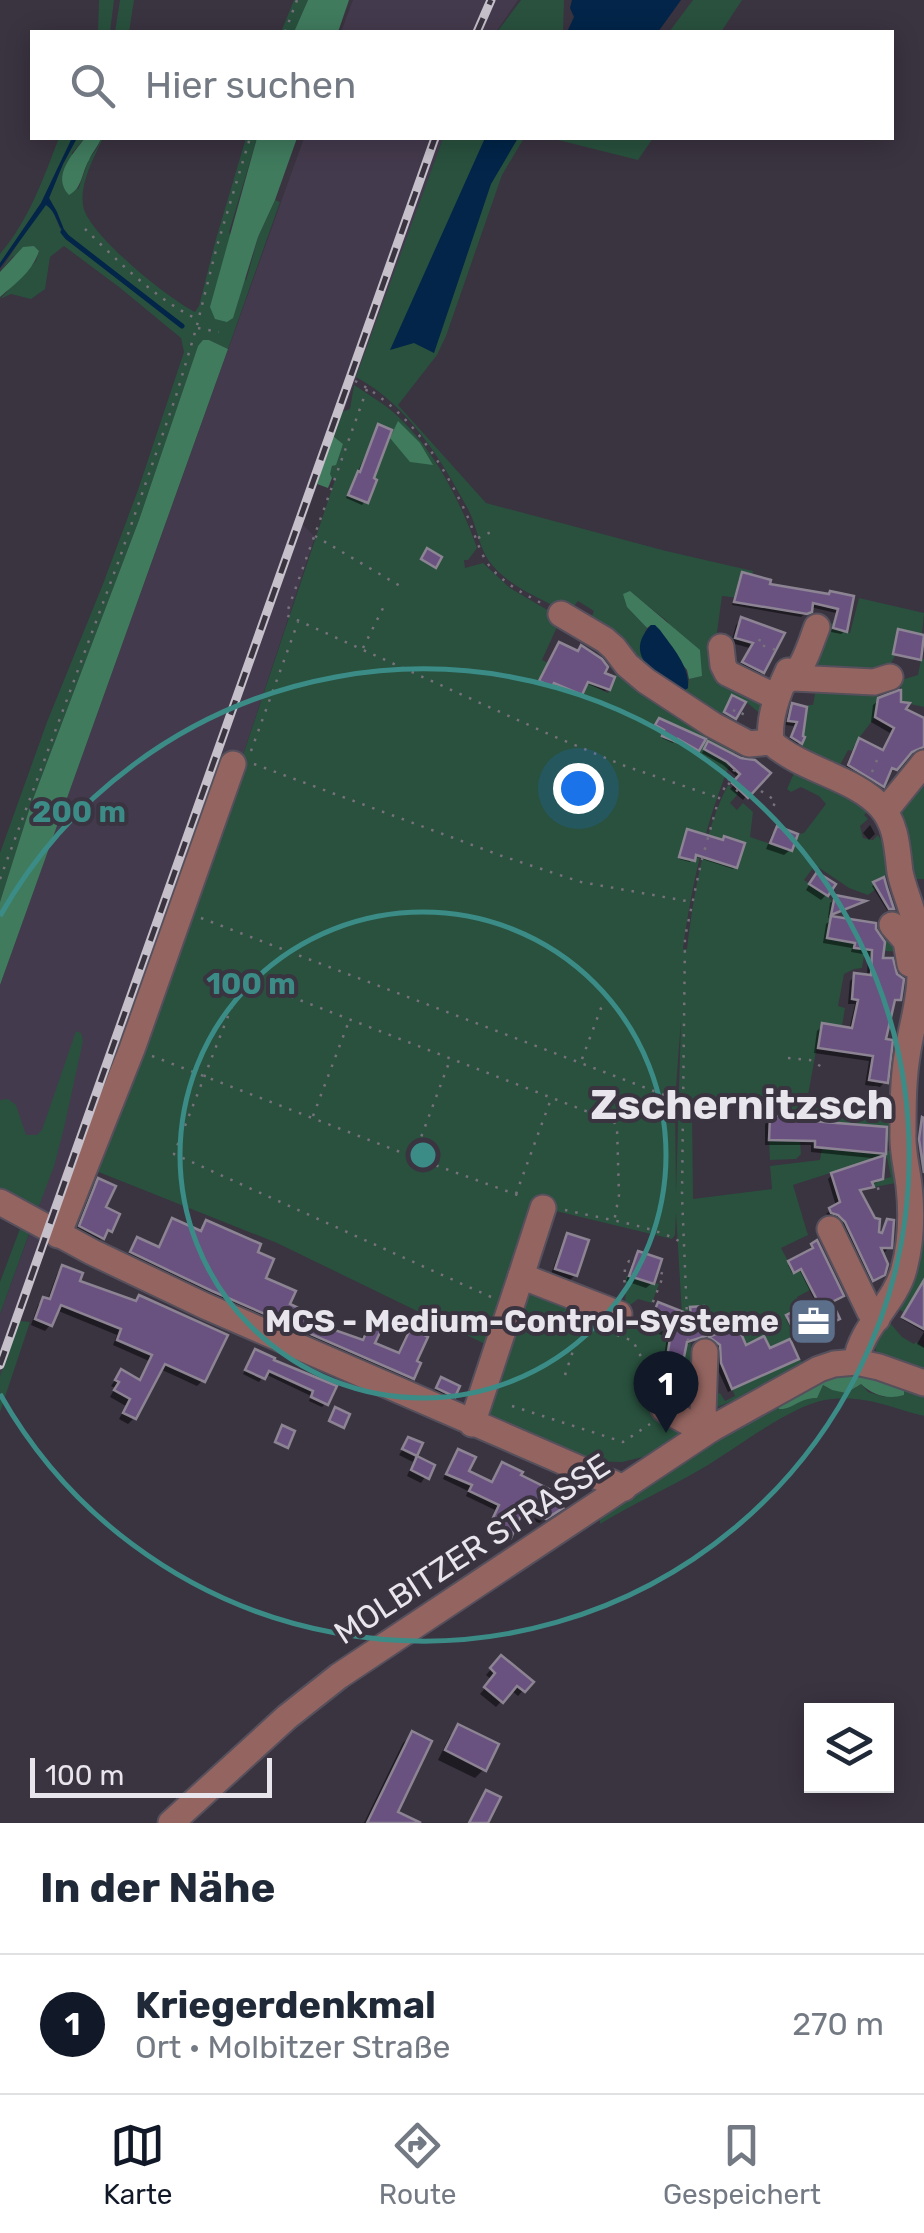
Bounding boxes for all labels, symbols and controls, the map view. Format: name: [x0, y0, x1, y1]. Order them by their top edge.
search box: [30, 30, 894, 140]
icon: search: [65, 58, 120, 113]
text: Hier suchen: [145, 62, 356, 108]
your location: [553, 763, 604, 814]
text: 200 m: [32, 794, 126, 830]
text: 100 m: [206, 966, 296, 1002]
district label: Zschernitzsch: [590, 1080, 894, 1130]
centre of rings: [405, 1137, 441, 1173]
office icon: MCS - Medium-Control-Systeme: [788, 1295, 840, 1347]
place label: MCS - Medium-Control-Systeme: [265, 1302, 779, 1340]
pin: 1: [634, 1350, 698, 1433]
street label: MOLBITZER STRASSE: [327, 1446, 617, 1652]
map controls: [804, 1703, 894, 1793]
button: layers: [804, 1703, 894, 1793]
scale bar: [30, 1753, 272, 1798]
text: 100 m: [45, 1759, 124, 1792]
text: In der Nähe: [40, 1863, 275, 1913]
text: Kriegerdenkmal: [135, 1982, 436, 2028]
text: 1: [65, 2005, 80, 2043]
text: 270 m: [792, 2005, 884, 2043]
text: Ort · Molbitzer Straße: [135, 2028, 450, 2066]
tab: Karte: [103, 2118, 173, 2211]
tab: Route: [379, 2118, 457, 2211]
tab: Gespeichert: [663, 2118, 821, 2211]

